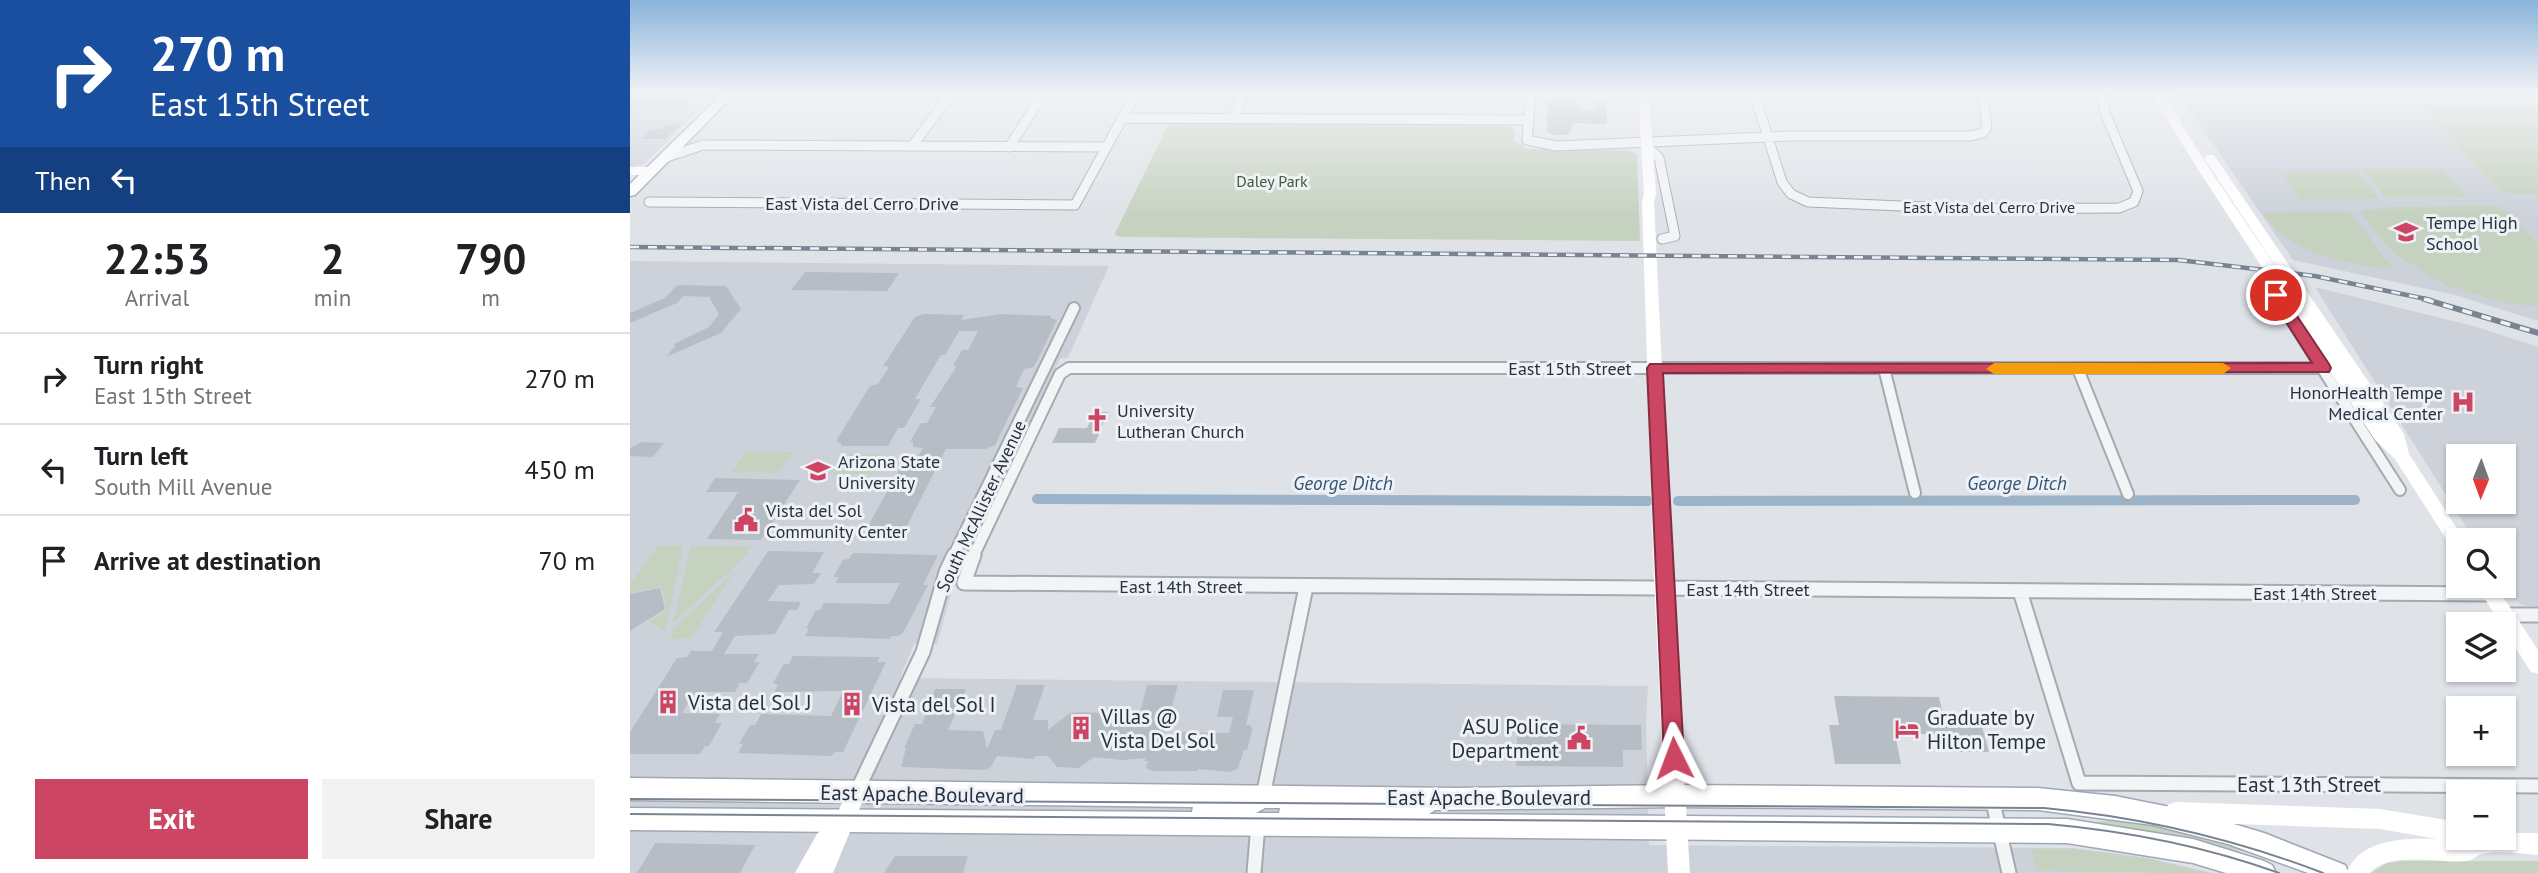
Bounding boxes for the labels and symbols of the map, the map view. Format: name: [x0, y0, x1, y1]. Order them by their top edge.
park label: Daley Park: [1236, 171, 1308, 191]
street label: East Vista del Cerro Drive: [765, 192, 959, 215]
street label: East Vista del Cerro Drive: [1903, 197, 2075, 217]
place label: Tempe High School: [2426, 211, 2518, 255]
school or university icon: Tempe High School: [2392, 218, 2420, 246]
pin: [2246, 265, 2306, 325]
street label: East 15th Street: [1508, 357, 1632, 380]
place label: HonorHealth Tempe Medical Center: [2290, 381, 2443, 425]
hospital icon: HonorHealth Tempe Medical Center: [2449, 388, 2477, 416]
place label: University Lutheran Church: [1117, 399, 1244, 443]
church icon: University Lutheran Church: [1083, 406, 1111, 434]
street label: South McAllister Avenue: [931, 416, 1031, 596]
north arrow: [2446, 444, 2516, 514]
place label: Arizona State University: [838, 450, 940, 494]
school or university icon: Arizona State University: [804, 457, 832, 485]
water label: George Ditch: [1293, 471, 1393, 495]
water label: George Ditch: [1967, 471, 2067, 495]
place label: Vista del Sol Community Center: [765, 499, 907, 543]
public building icon: Vista del Sol Community Center: [732, 506, 760, 534]
street label: East 14th Street: [1119, 575, 1243, 598]
street label: East 14th Street: [1686, 578, 1810, 601]
street label: East 14th Street: [2253, 582, 2377, 605]
building icon: Vista del Sol J: [654, 688, 682, 716]
place label: Vista del Sol J: [687, 689, 812, 716]
building icon: Vista del Sol I: [838, 690, 866, 718]
place label: Vista del Sol I: [871, 691, 996, 718]
place label: Villas @ Vista Del Sol: [1100, 703, 1215, 754]
place label: Graduate by Hilton Tempe: [1927, 704, 2046, 755]
place label: ASU Police Department: [1452, 713, 1559, 764]
building icon: Villas @ Vista Del Sol: [1067, 714, 1095, 742]
hotel icon: Graduate by Hilton Tempe: [1893, 715, 1921, 743]
position arrow: [1637, 721, 1711, 795]
public building icon: ASU Police Department: [1565, 724, 1593, 752]
street label: East 13th Street: [2237, 771, 2381, 798]
street label: East Apache Boulevard: [820, 779, 1024, 809]
street label: East Apache Boulevard: [1387, 784, 1591, 811]

